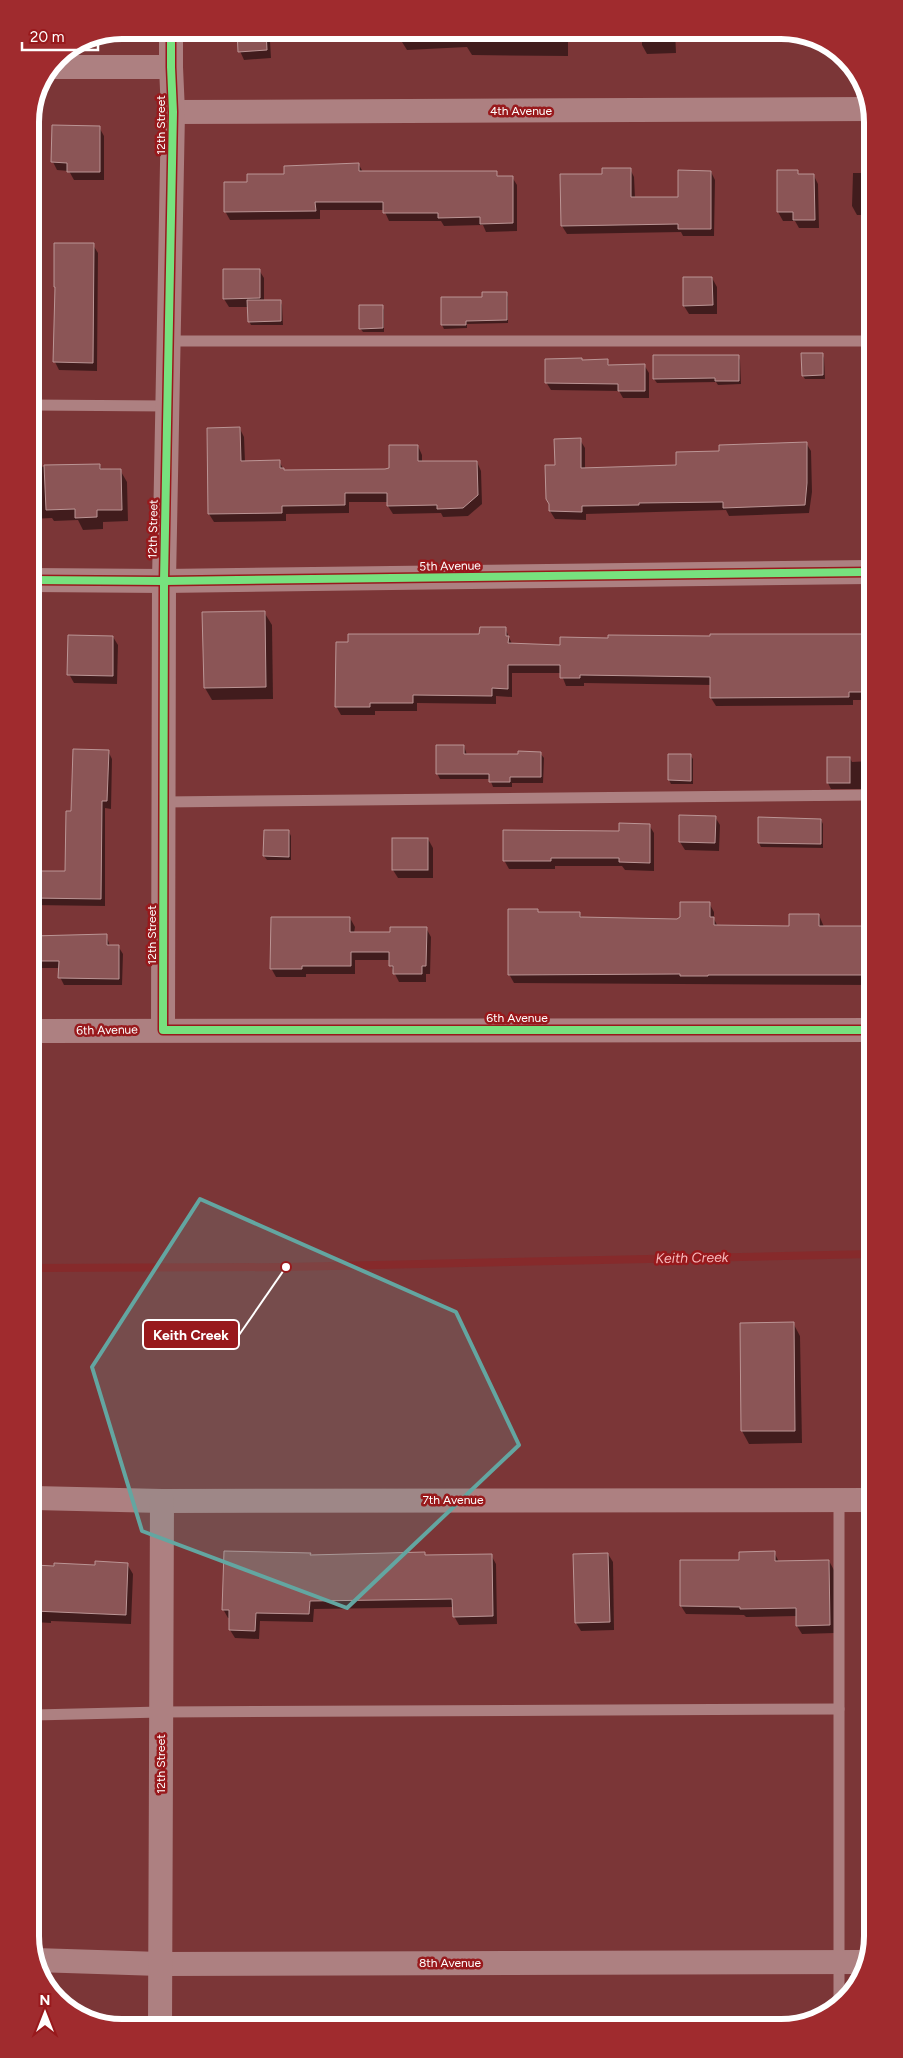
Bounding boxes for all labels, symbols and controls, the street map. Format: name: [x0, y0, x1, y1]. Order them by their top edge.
scale bar: [22, 20, 99, 52]
text: 20 m: [30, 28, 64, 46]
street label: 12th Street: [154, 95, 168, 155]
street label: 4th Avenue: [490, 104, 553, 118]
street label: 12th Street: [145, 499, 161, 559]
street label: 5th Avenue: [419, 558, 481, 574]
street label: 12th Street: [145, 905, 159, 965]
street label: 6th Avenue: [486, 1011, 548, 1025]
street label: 6th Avenue: [76, 1022, 138, 1038]
water label: Keith Creek: [655, 1249, 730, 1267]
callout: Keith Creek: [143, 1320, 239, 1349]
text: Keith Creek: [153, 1327, 229, 1344]
street label: 7th Avenue: [422, 1493, 484, 1507]
street label: 12th Street: [154, 1734, 168, 1794]
street label: 8th Avenue: [419, 1956, 482, 1970]
north arrow: [20, 1988, 70, 2038]
text: N: [40, 1992, 50, 2009]

